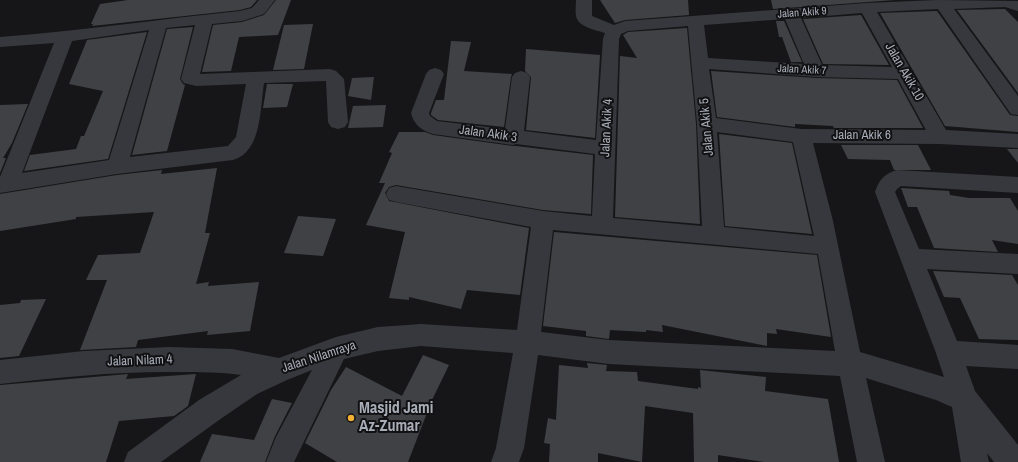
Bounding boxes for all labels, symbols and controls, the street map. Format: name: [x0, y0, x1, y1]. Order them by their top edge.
street label: Jalan Akik 9: [777, 5, 827, 21]
street label: Jalan Akik 10: [881, 40, 927, 104]
street label: Jalan Akik 7: [777, 62, 827, 78]
street label: Jalan Akik 5: [697, 97, 717, 157]
street label: Jalan Akik 4: [598, 99, 616, 157]
street label: Jalan Akik 3: [458, 122, 518, 146]
street label: Jalan Akik 6: [833, 128, 891, 144]
street label: Jalan Nilamraya: [280, 338, 358, 376]
street label: Jalan Nilam 4: [107, 352, 173, 370]
place label: Masjid Jami Az-Zumar: [359, 399, 433, 437]
marker: Masjid Jami Az-Zumar: [346, 413, 356, 423]

